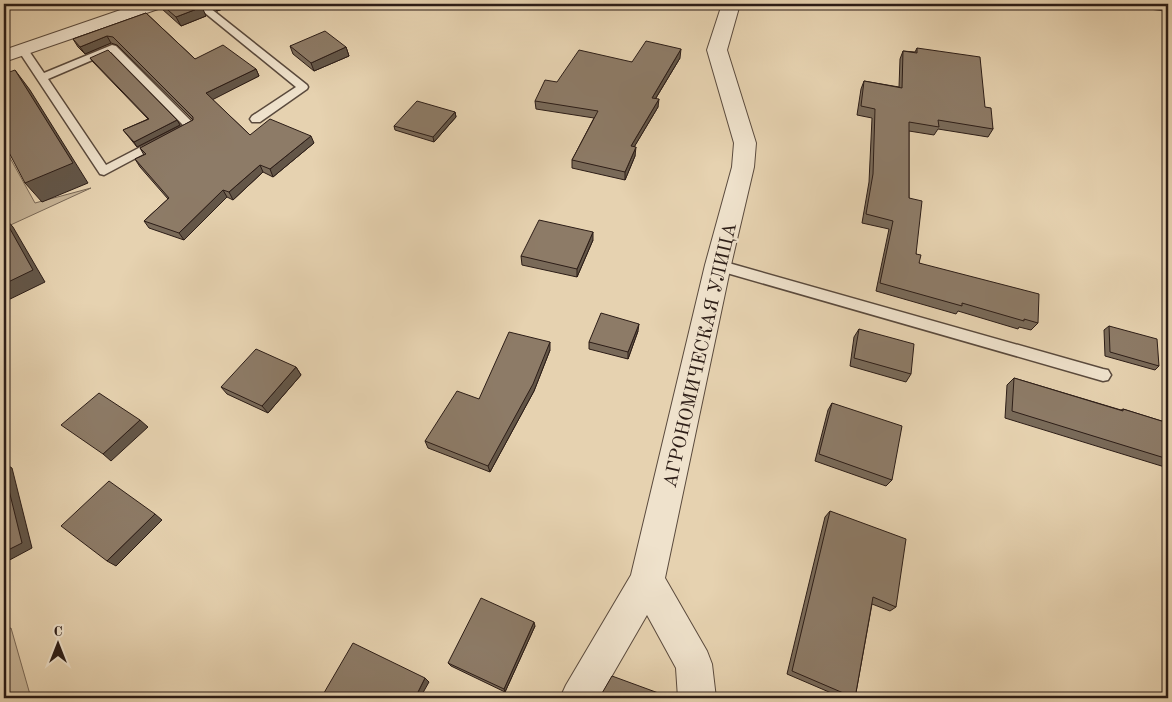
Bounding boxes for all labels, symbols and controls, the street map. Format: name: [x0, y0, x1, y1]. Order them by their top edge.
street label: АГРОНОМИЧЕСКАЯ УЛИЦА: [662, 221, 741, 490]
north arrow: [32, 620, 82, 670]
text: С: [53, 625, 63, 639]

